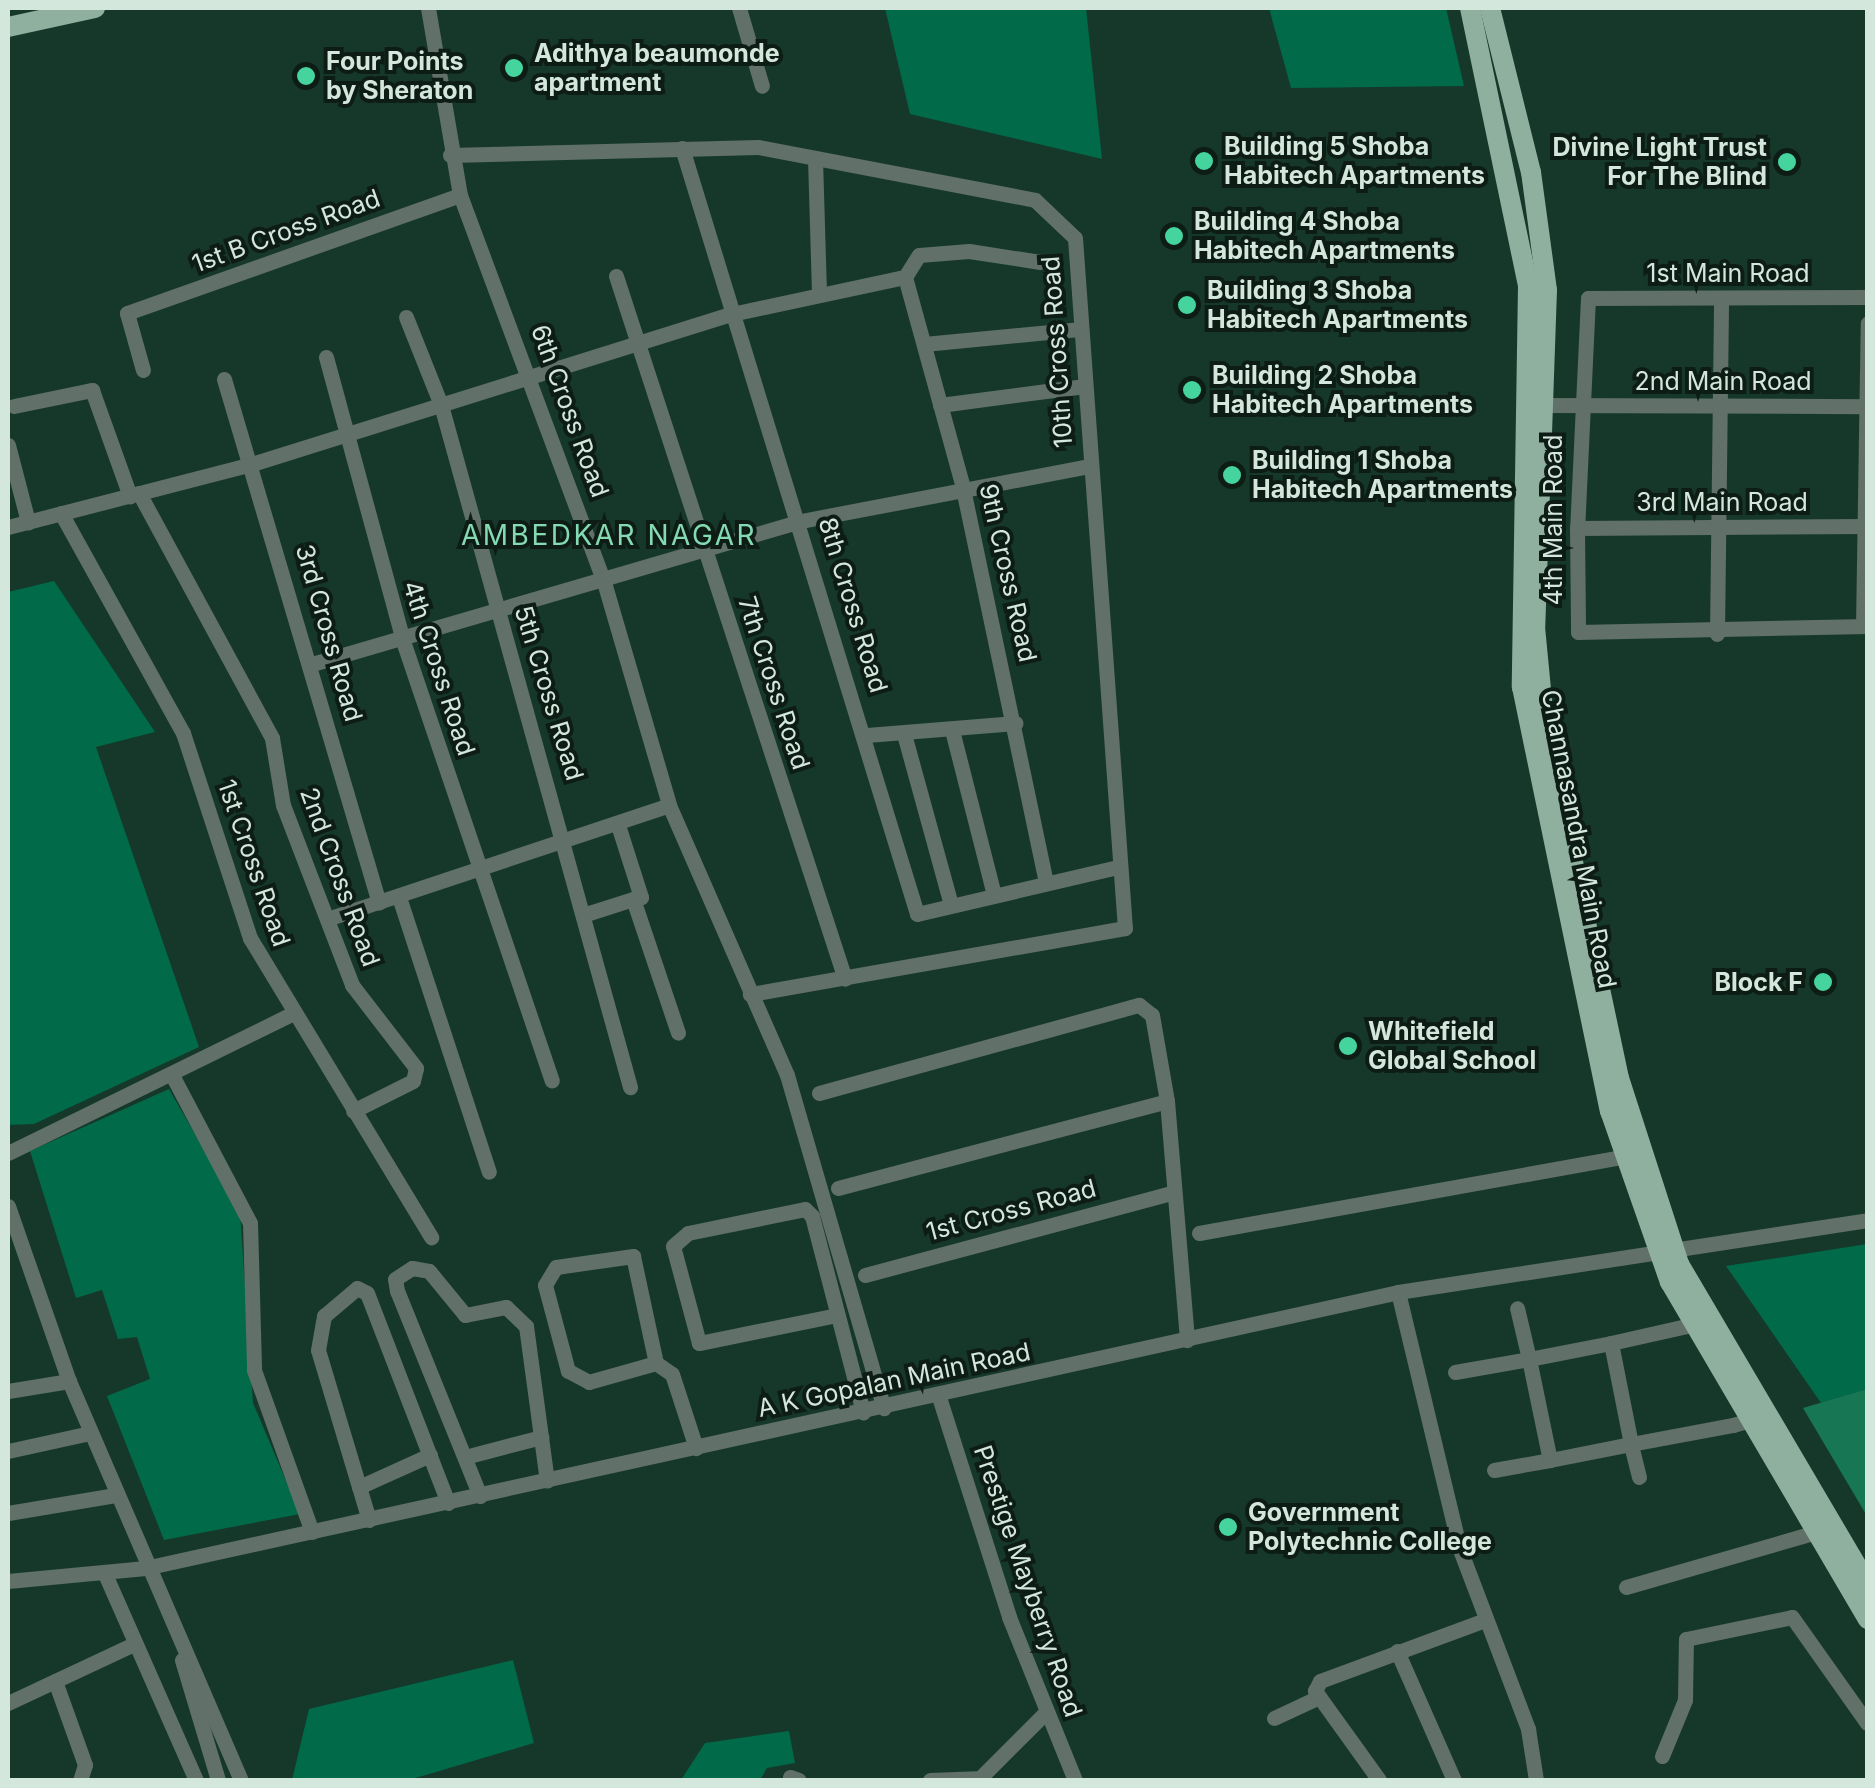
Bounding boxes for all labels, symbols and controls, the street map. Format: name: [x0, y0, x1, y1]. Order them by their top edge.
place label: Adithya beaumonde apartment: [534, 39, 780, 98]
place label: Four Points by Sheraton: [326, 47, 473, 106]
marker: Adithya beaumonde apartment: [503, 57, 525, 79]
marker: Four Points by Sheraton: [295, 65, 317, 87]
place label: Building 5 Shoba Habitech Apartments: [1224, 132, 1485, 191]
place label: Divine Light Trust For The Blind: [1553, 133, 1767, 192]
marker: Building 5 Shoba Habitech Apartments: [1193, 150, 1215, 172]
marker: Divine Light Trust For The Blind: [1776, 151, 1798, 173]
street label: 1st B Cross Road: [188, 183, 384, 279]
place label: Building 4 Shoba Habitech Apartments: [1194, 207, 1455, 266]
marker: Building 4 Shoba Habitech Apartments: [1163, 225, 1185, 247]
street label: 10th Cross Road: [1035, 255, 1079, 449]
street label: 1st Main Road: [1646, 258, 1810, 288]
place label: Building 3 Shoba Habitech Apartments: [1207, 276, 1468, 335]
marker: Building 3 Shoba Habitech Apartments: [1176, 294, 1198, 316]
street label: 6th Cross Road: [525, 321, 615, 501]
place label: Building 2 Shoba Habitech Apartments: [1212, 361, 1473, 420]
street label: 2nd Main Road: [1634, 366, 1812, 396]
marker: Building 2 Shoba Habitech Apartments: [1181, 379, 1203, 401]
street label: 4th Main Road: [1538, 435, 1568, 605]
place label: Building 1 Shoba Habitech Apartments: [1252, 446, 1513, 505]
marker: Building 1 Shoba Habitech Apartments: [1221, 464, 1243, 486]
street label: 9th Cross Road: [973, 481, 1043, 665]
street label: 3rd Main Road: [1636, 487, 1808, 517]
street label: 8th Cross Road: [812, 514, 894, 696]
district label: AMBEDKAR NAGAR: [461, 518, 757, 552]
street label: 3rd Cross Road: [289, 541, 369, 725]
street label: 4th Cross Road: [397, 577, 481, 759]
street label: 7th Cross Road: [732, 593, 816, 773]
street label: 5th Cross Road: [508, 602, 590, 784]
street label: Channasandra Main Road: [1535, 687, 1623, 991]
street label: 1st Cross Road: [211, 776, 297, 950]
street label: 2nd Cross Road: [294, 783, 386, 971]
place label: Block F: [1715, 967, 1803, 997]
marker: Block F: [1812, 971, 1834, 993]
place label: Whitefield Global School: [1368, 1017, 1536, 1076]
marker: Whitefield Global School: [1337, 1035, 1359, 1057]
street label: 1st Cross Road: [923, 1173, 1099, 1247]
street label: A K Gopalan Main Road: [755, 1336, 1033, 1424]
street label: Prestige Mayberry Road: [967, 1441, 1089, 1721]
place label: Government Polytechnic College: [1248, 1498, 1492, 1557]
marker: Government Polytechnic College: [1217, 1516, 1239, 1538]

